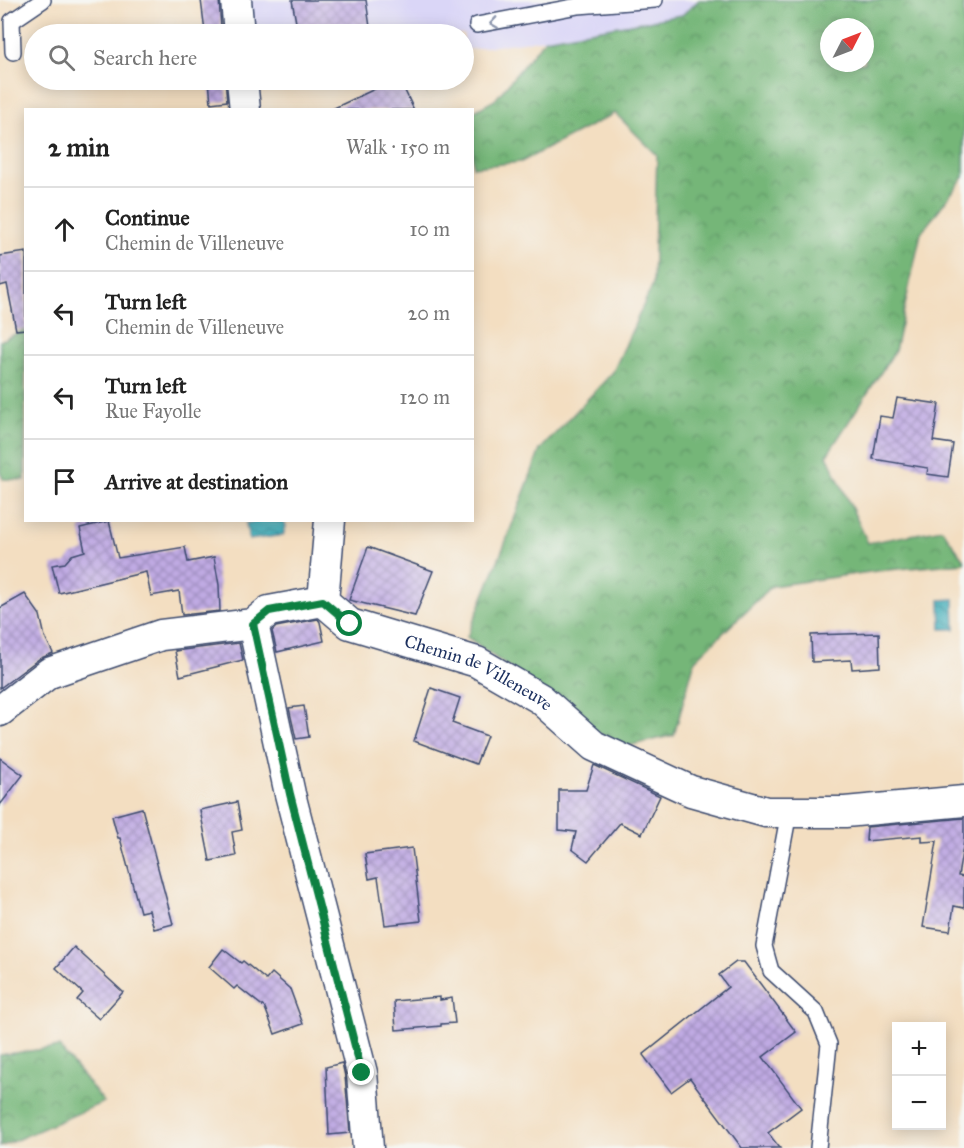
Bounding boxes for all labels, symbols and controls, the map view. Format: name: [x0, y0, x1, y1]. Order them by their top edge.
one-way arrow: [489, 16, 498, 28]
north arrow: [820, 18, 874, 72]
search box: [24, 24, 474, 90]
icon: search: [45, 41, 78, 74]
text: Search here: [93, 44, 197, 71]
text: 2 min: [48, 131, 109, 163]
text: Walk · 150 m: [346, 135, 450, 159]
text: Continue: [105, 204, 190, 231]
icon: ahead: [48, 213, 81, 246]
text: 10 m: [409, 217, 450, 241]
text: Chemin de Villeneuve: [105, 231, 284, 255]
text: Turn left: [105, 288, 187, 315]
icon: left: [48, 297, 81, 330]
text: 20 m: [407, 301, 450, 325]
text: Chemin de Villeneuve: [105, 315, 284, 339]
text: Turn left: [105, 372, 187, 399]
icon: left: [48, 381, 81, 414]
text: 120 m: [399, 385, 450, 409]
text: Rue Fayolle: [105, 399, 201, 423]
icon: arrive: [48, 465, 81, 498]
text: Arrive at destination: [105, 468, 288, 495]
route start: [336, 610, 362, 636]
street label: Chemin de Villeneuve: [402, 630, 557, 715]
map controls: [892, 1022, 946, 1130]
button: +: [892, 1022, 946, 1076]
route end: [348, 1059, 374, 1085]
button: −: [892, 1076, 946, 1130]

